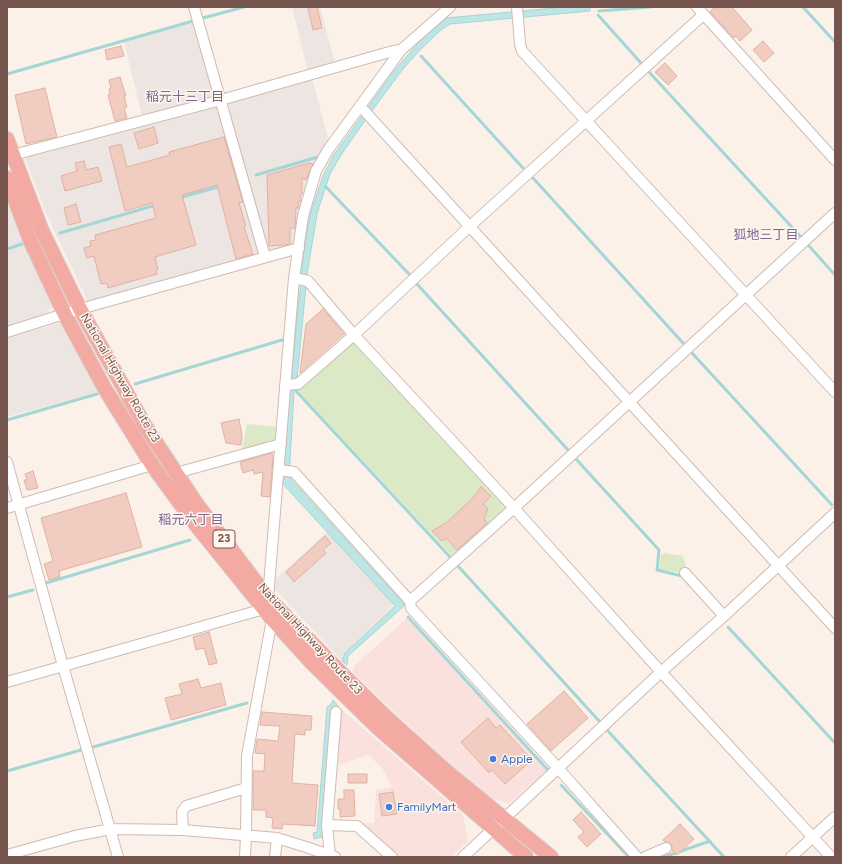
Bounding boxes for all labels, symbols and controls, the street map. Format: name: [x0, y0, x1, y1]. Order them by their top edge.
district label: 稲元十三丁目: [146, 89, 224, 105]
district label: 狐地三丁目: [734, 227, 798, 243]
street label: National Highway Route 23: [77, 311, 163, 445]
district label: 稲元六丁目: [159, 512, 223, 528]
road number: 23: [213, 530, 235, 548]
street label: National Highway Route 23: [255, 580, 365, 698]
place label: Apple: [501, 752, 532, 766]
marker: Apple: [488, 754, 498, 764]
place label: FamilyMart: [397, 800, 456, 814]
marker: FamilyMart: [384, 802, 394, 812]

